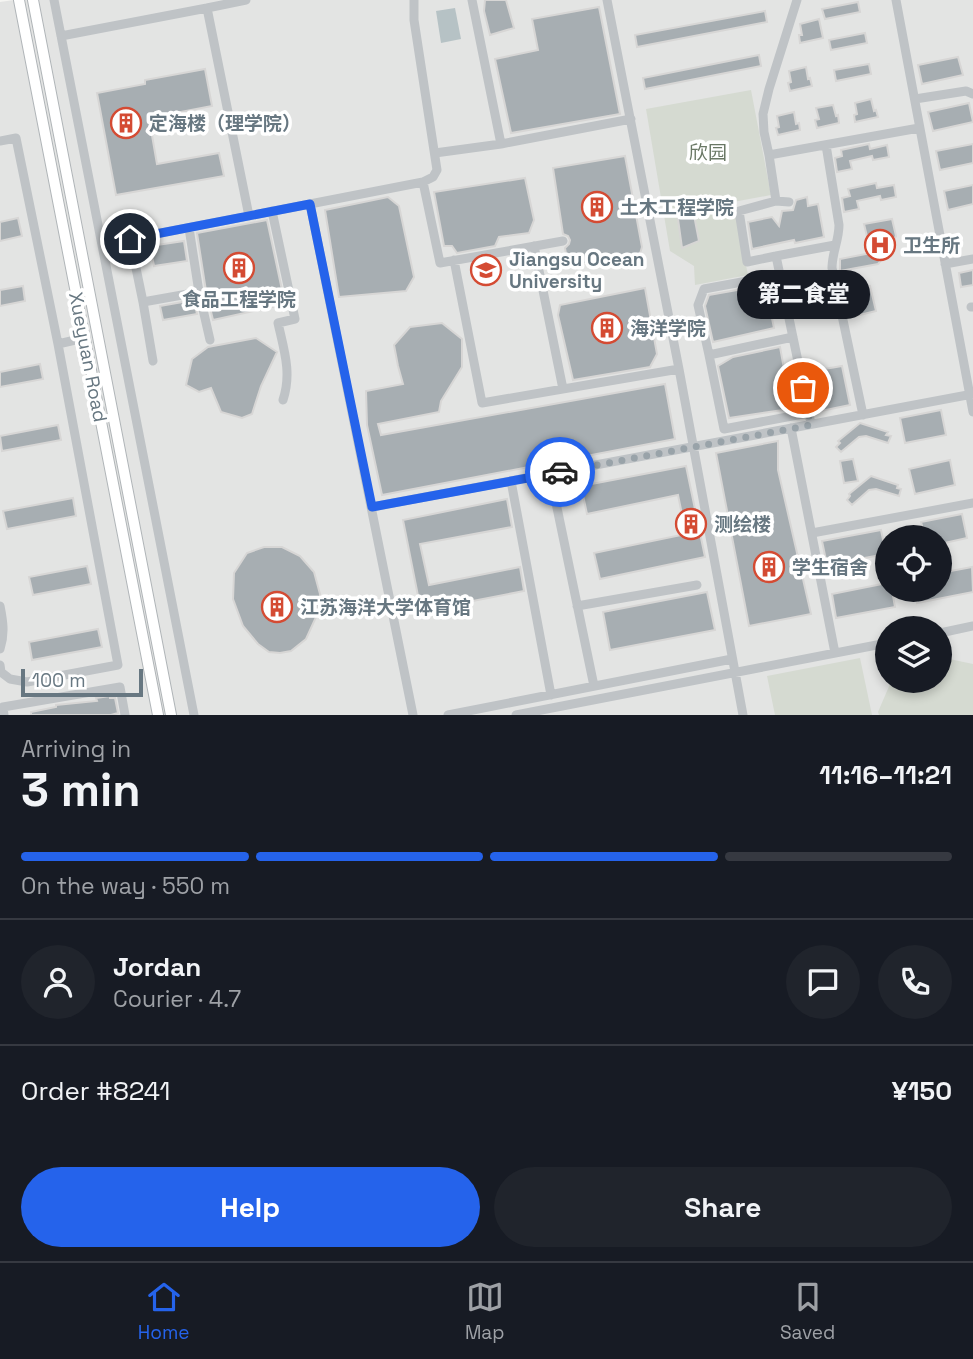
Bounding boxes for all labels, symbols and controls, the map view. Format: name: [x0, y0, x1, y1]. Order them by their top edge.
building icon: 定海楼（理学院）: [109, 106, 143, 140]
place label: 定海楼（理学院）: [149, 111, 301, 136]
park label: 欣园: [689, 140, 727, 165]
building icon: 土木工程学院: [580, 190, 614, 224]
place label: 土木工程学院: [620, 195, 734, 220]
pin: [100, 209, 160, 269]
icon: home: [111, 220, 149, 258]
hospital icon: 卫生所: [863, 228, 897, 262]
place label: 卫生所: [903, 233, 960, 258]
place label: Jiangsu Ocean University: [509, 247, 645, 294]
building icon: 食品工程学院: [222, 251, 256, 285]
school or university icon: Jiangsu Ocean University: [469, 253, 503, 287]
callout: 第二食堂: [736, 269, 870, 318]
text: 第二食堂: [758, 279, 850, 309]
place label: 食品工程学院: [182, 287, 296, 312]
street label: Xueyuan Road: [63, 290, 113, 424]
building icon: 海洋学院: [590, 311, 624, 345]
place label: 海洋学院: [630, 316, 706, 341]
pin: [773, 358, 833, 418]
icon: bag: [784, 369, 822, 407]
courier: [525, 437, 595, 507]
icon: car: [541, 453, 579, 491]
building icon: 测绘楼: [674, 507, 708, 541]
place label: 测绘楼: [714, 512, 771, 537]
map controls: [875, 525, 952, 693]
button: locate: [875, 525, 952, 602]
building icon: 学生宿舍: [752, 550, 786, 584]
place label: 学生宿舍: [792, 555, 868, 580]
building icon: 江苏海洋大学体育馆: [260, 590, 294, 624]
place label: 江苏海洋大学体育馆: [300, 595, 471, 620]
button: layers: [875, 616, 952, 693]
scale bar: [21, 666, 144, 698]
text: 100 m: [32, 668, 86, 693]
text: Arriving in: [21, 734, 131, 764]
text: 11:16–11:21: [819, 758, 952, 792]
text: 3 min: [21, 761, 141, 819]
text: On the way · 550 m: [21, 871, 230, 901]
button: person: [21, 945, 95, 1019]
button: chat: [786, 945, 860, 1019]
button: phone: [878, 945, 952, 1019]
text: Jordan: [113, 950, 201, 984]
text: Courier · 4.7: [113, 984, 241, 1014]
text: Order #8241: [21, 1074, 170, 1108]
text: ¥150: [892, 1074, 952, 1108]
button: Help: [21, 1167, 480, 1247]
button: Share: [494, 1167, 952, 1247]
tab: Home: [138, 1278, 189, 1345]
tab: Map: [465, 1278, 504, 1345]
tab: Saved: [780, 1278, 835, 1345]

